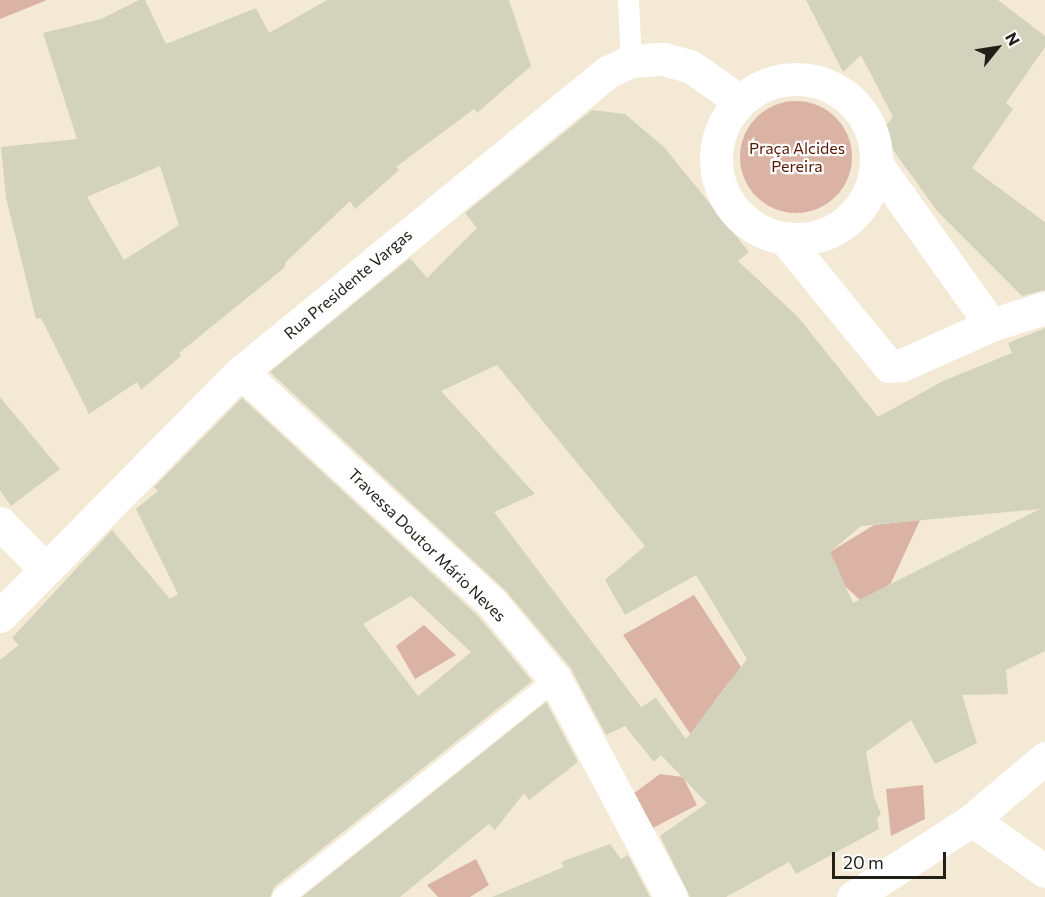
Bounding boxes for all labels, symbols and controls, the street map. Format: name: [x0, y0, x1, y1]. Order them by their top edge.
north arrow: [967, 18, 1027, 78]
text: N: [1002, 29, 1024, 49]
park label: Praça Alcides Pereira: [749, 138, 845, 176]
street label: Rua Presidente Vargas: [280, 225, 416, 343]
street label: Travessa Doutor Mário Neves: [344, 464, 510, 626]
scale bar: [835, 840, 949, 878]
text: 20 m: [843, 851, 884, 873]

